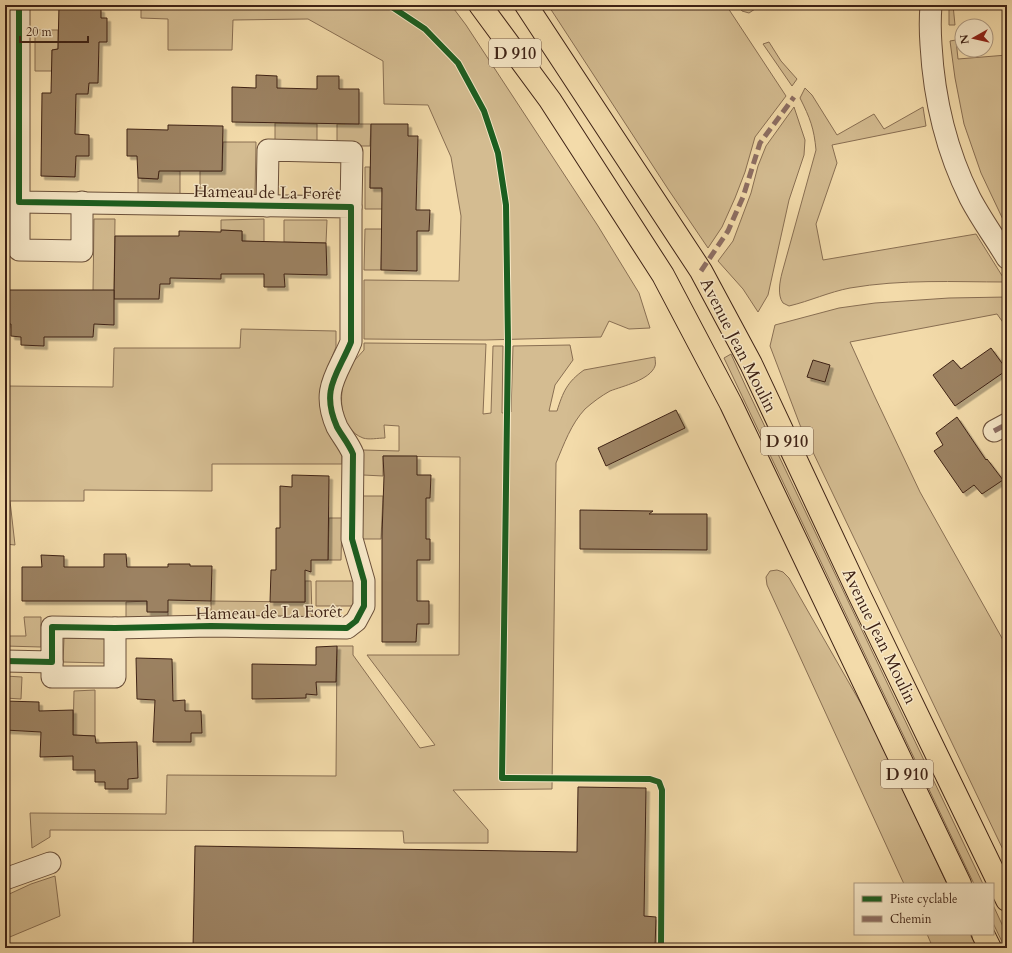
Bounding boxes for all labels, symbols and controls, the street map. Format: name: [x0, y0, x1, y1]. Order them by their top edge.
scale bar: [20, 18, 88, 44]
north arrow: [954, 18, 994, 58]
text: 20 m: [26, 24, 53, 40]
text: N: [956, 33, 973, 45]
road number: D 910: [489, 39, 541, 67]
street label: Hameau de La Forêt: [194, 180, 341, 205]
street label: Avenue Jean Moulin: [695, 274, 783, 417]
road number: D 910: [761, 427, 813, 455]
street label: Avenue Jean Moulin: [837, 565, 922, 708]
street label: Hameau de La Forêt: [196, 600, 343, 625]
road number: D 910: [881, 760, 933, 788]
legend: [854, 883, 994, 935]
text: Piste cyclable: [890, 891, 957, 907]
text: Chemin: [890, 911, 932, 927]

